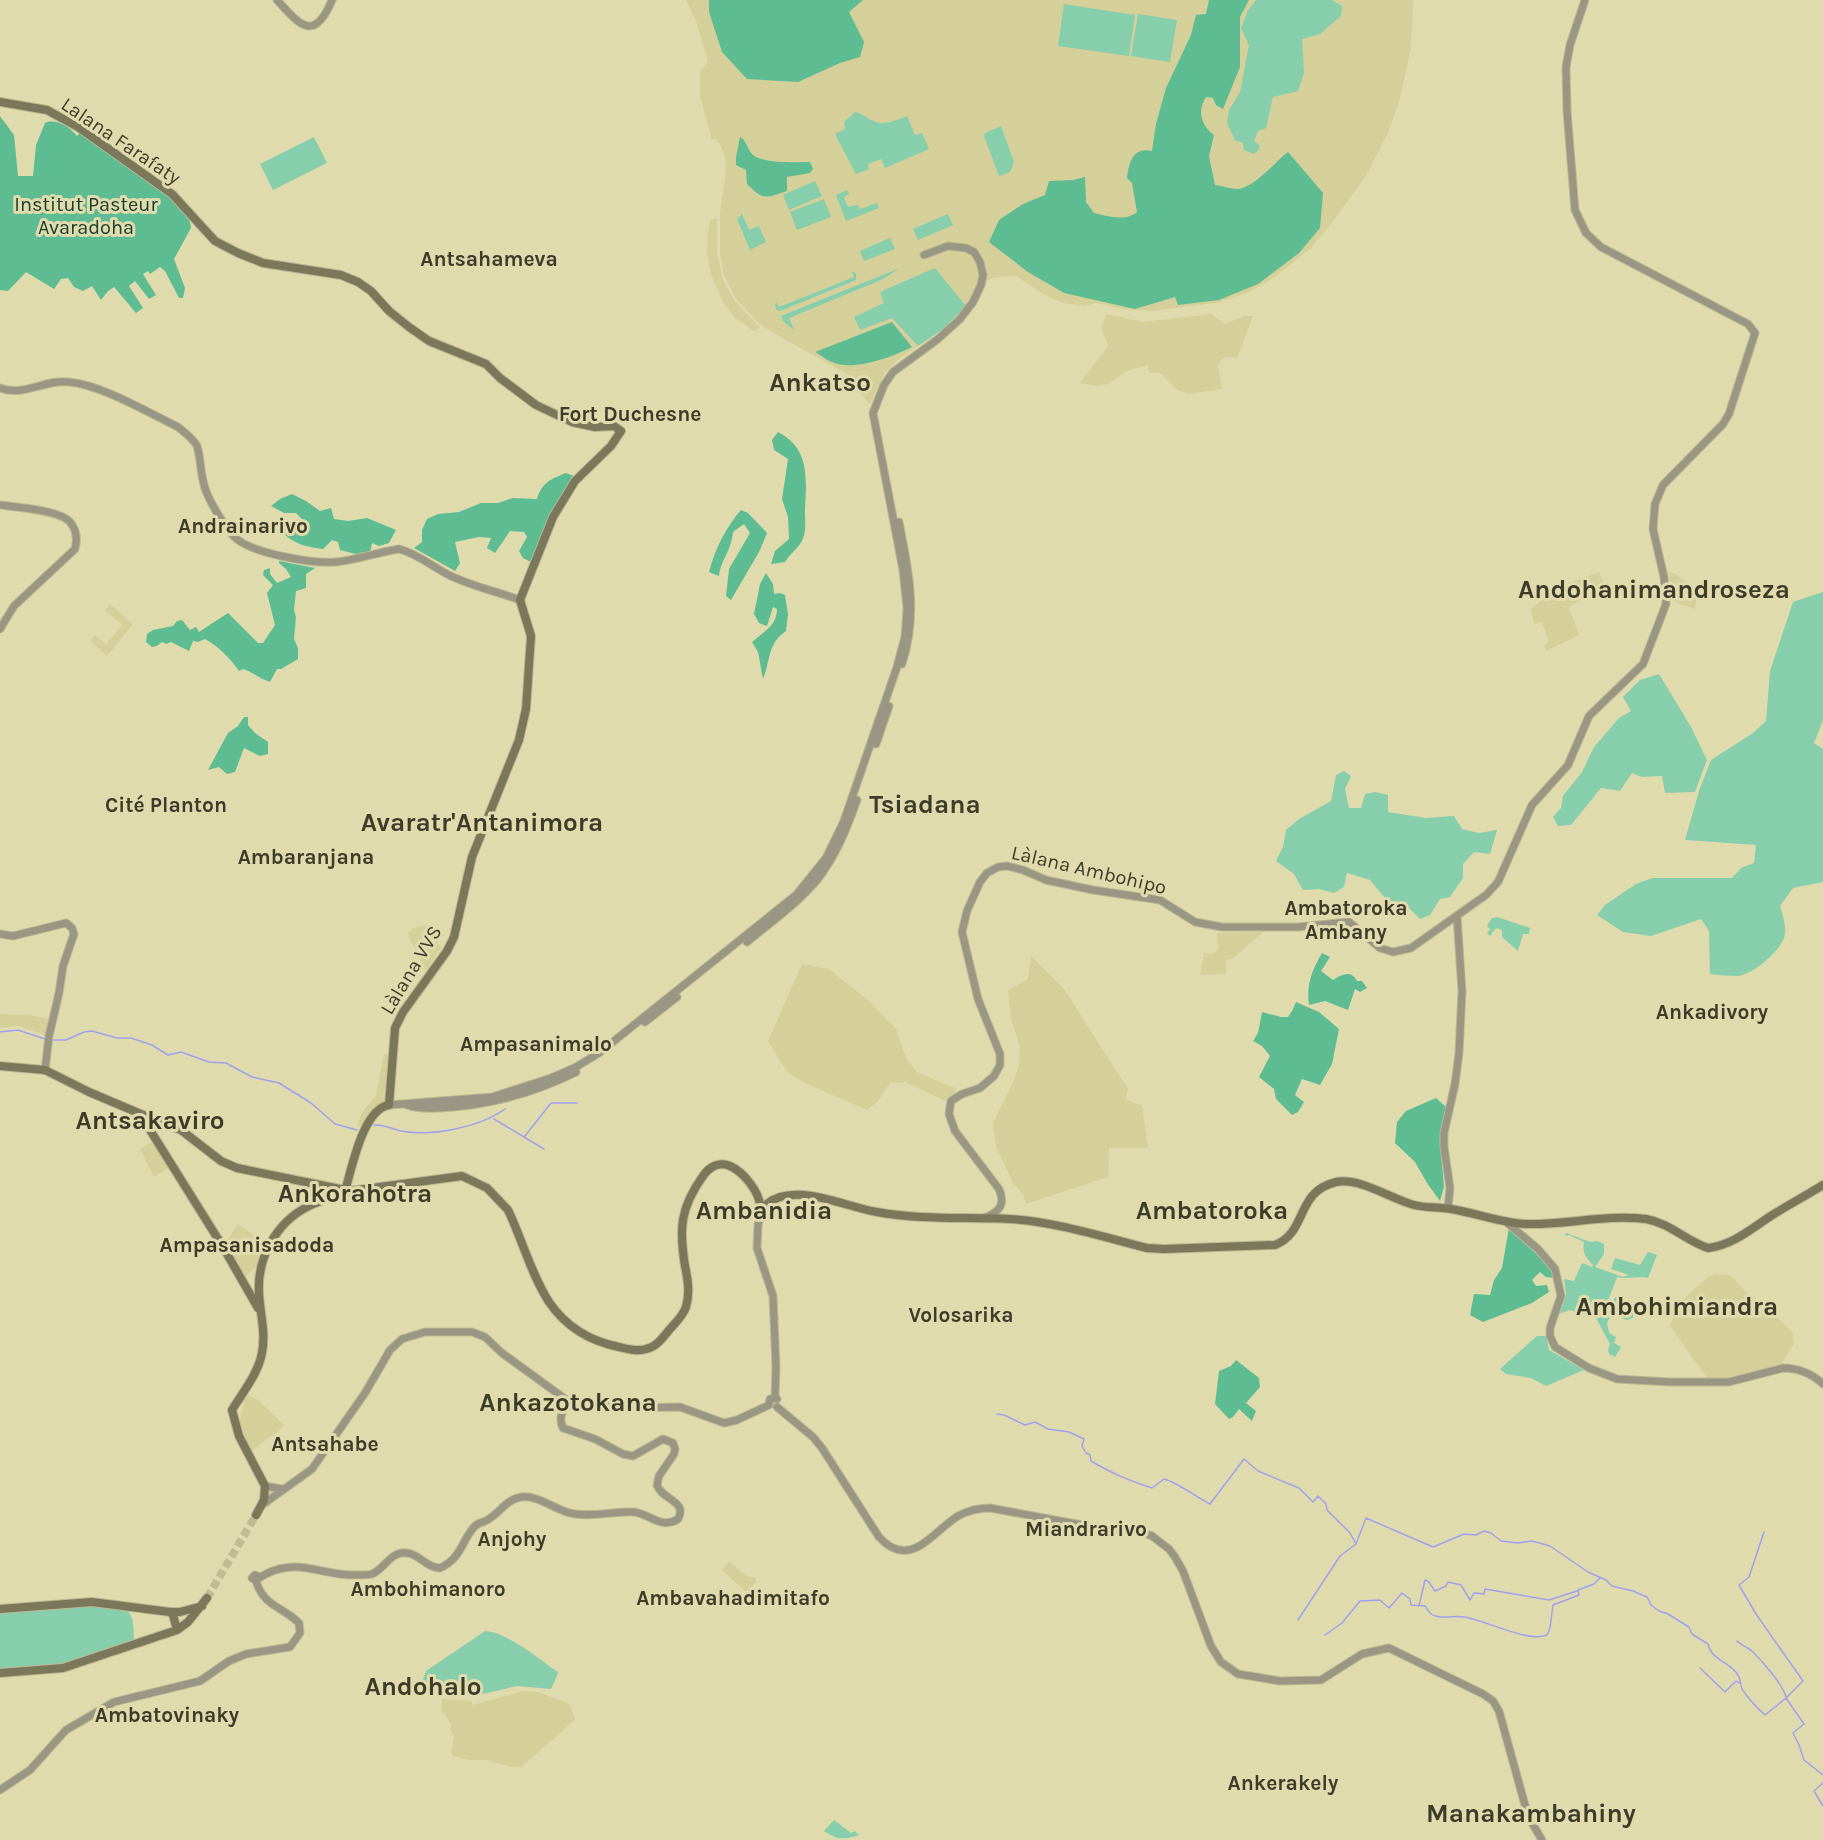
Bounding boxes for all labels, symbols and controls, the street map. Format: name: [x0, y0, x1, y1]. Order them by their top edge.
street label: Lalana Farafaty: [57, 93, 185, 189]
park label: Institut Pasteur Avaradoha: [14, 193, 158, 239]
district label: Antsahameva: [420, 247, 558, 271]
district label: Ankatso: [769, 367, 871, 398]
district label: Fort Duchesne: [559, 402, 701, 426]
district label: Andrainarivo: [178, 514, 308, 538]
district label: Andohanimandroseza: [1518, 574, 1790, 605]
district label: Tsiadana: [869, 789, 981, 820]
district label: Cité Planton: [105, 793, 227, 817]
district label: Avaratr'Antanimora: [361, 807, 603, 838]
street label: Làlana Ambohipo: [1009, 841, 1169, 899]
district label: Ambaranjana: [238, 845, 374, 869]
district label: Ambatoroka Ambany: [1284, 896, 1408, 944]
street label: Làlana VVS: [376, 921, 446, 1019]
district label: Ankadivory: [1656, 1000, 1769, 1024]
district label: Ampasanimalo: [460, 1032, 612, 1056]
district label: Antsakaviro: [75, 1105, 225, 1136]
district label: Ankorahotra: [278, 1178, 432, 1209]
district label: Ambanidia: [696, 1195, 832, 1226]
district label: Ambatoroka: [1136, 1195, 1288, 1226]
district label: Ampasanisadoda: [160, 1233, 334, 1257]
district label: Ambohimiandra: [1576, 1291, 1778, 1322]
district label: Volosarika: [908, 1303, 1014, 1327]
district label: Ankazotokana: [479, 1387, 657, 1418]
district label: Antsahabe: [271, 1432, 379, 1456]
district label: Miandrarivo: [1025, 1517, 1147, 1541]
district label: Anjohy: [478, 1527, 547, 1551]
district label: Ambohimanoro: [350, 1577, 506, 1601]
district label: Ambavahadimitafo: [636, 1586, 830, 1610]
district label: Andohalo: [364, 1671, 482, 1702]
district label: Ambatovinaky: [95, 1703, 240, 1727]
district label: Ankerakely: [1228, 1771, 1339, 1795]
district label: Manakambahiny: [1426, 1798, 1636, 1829]

